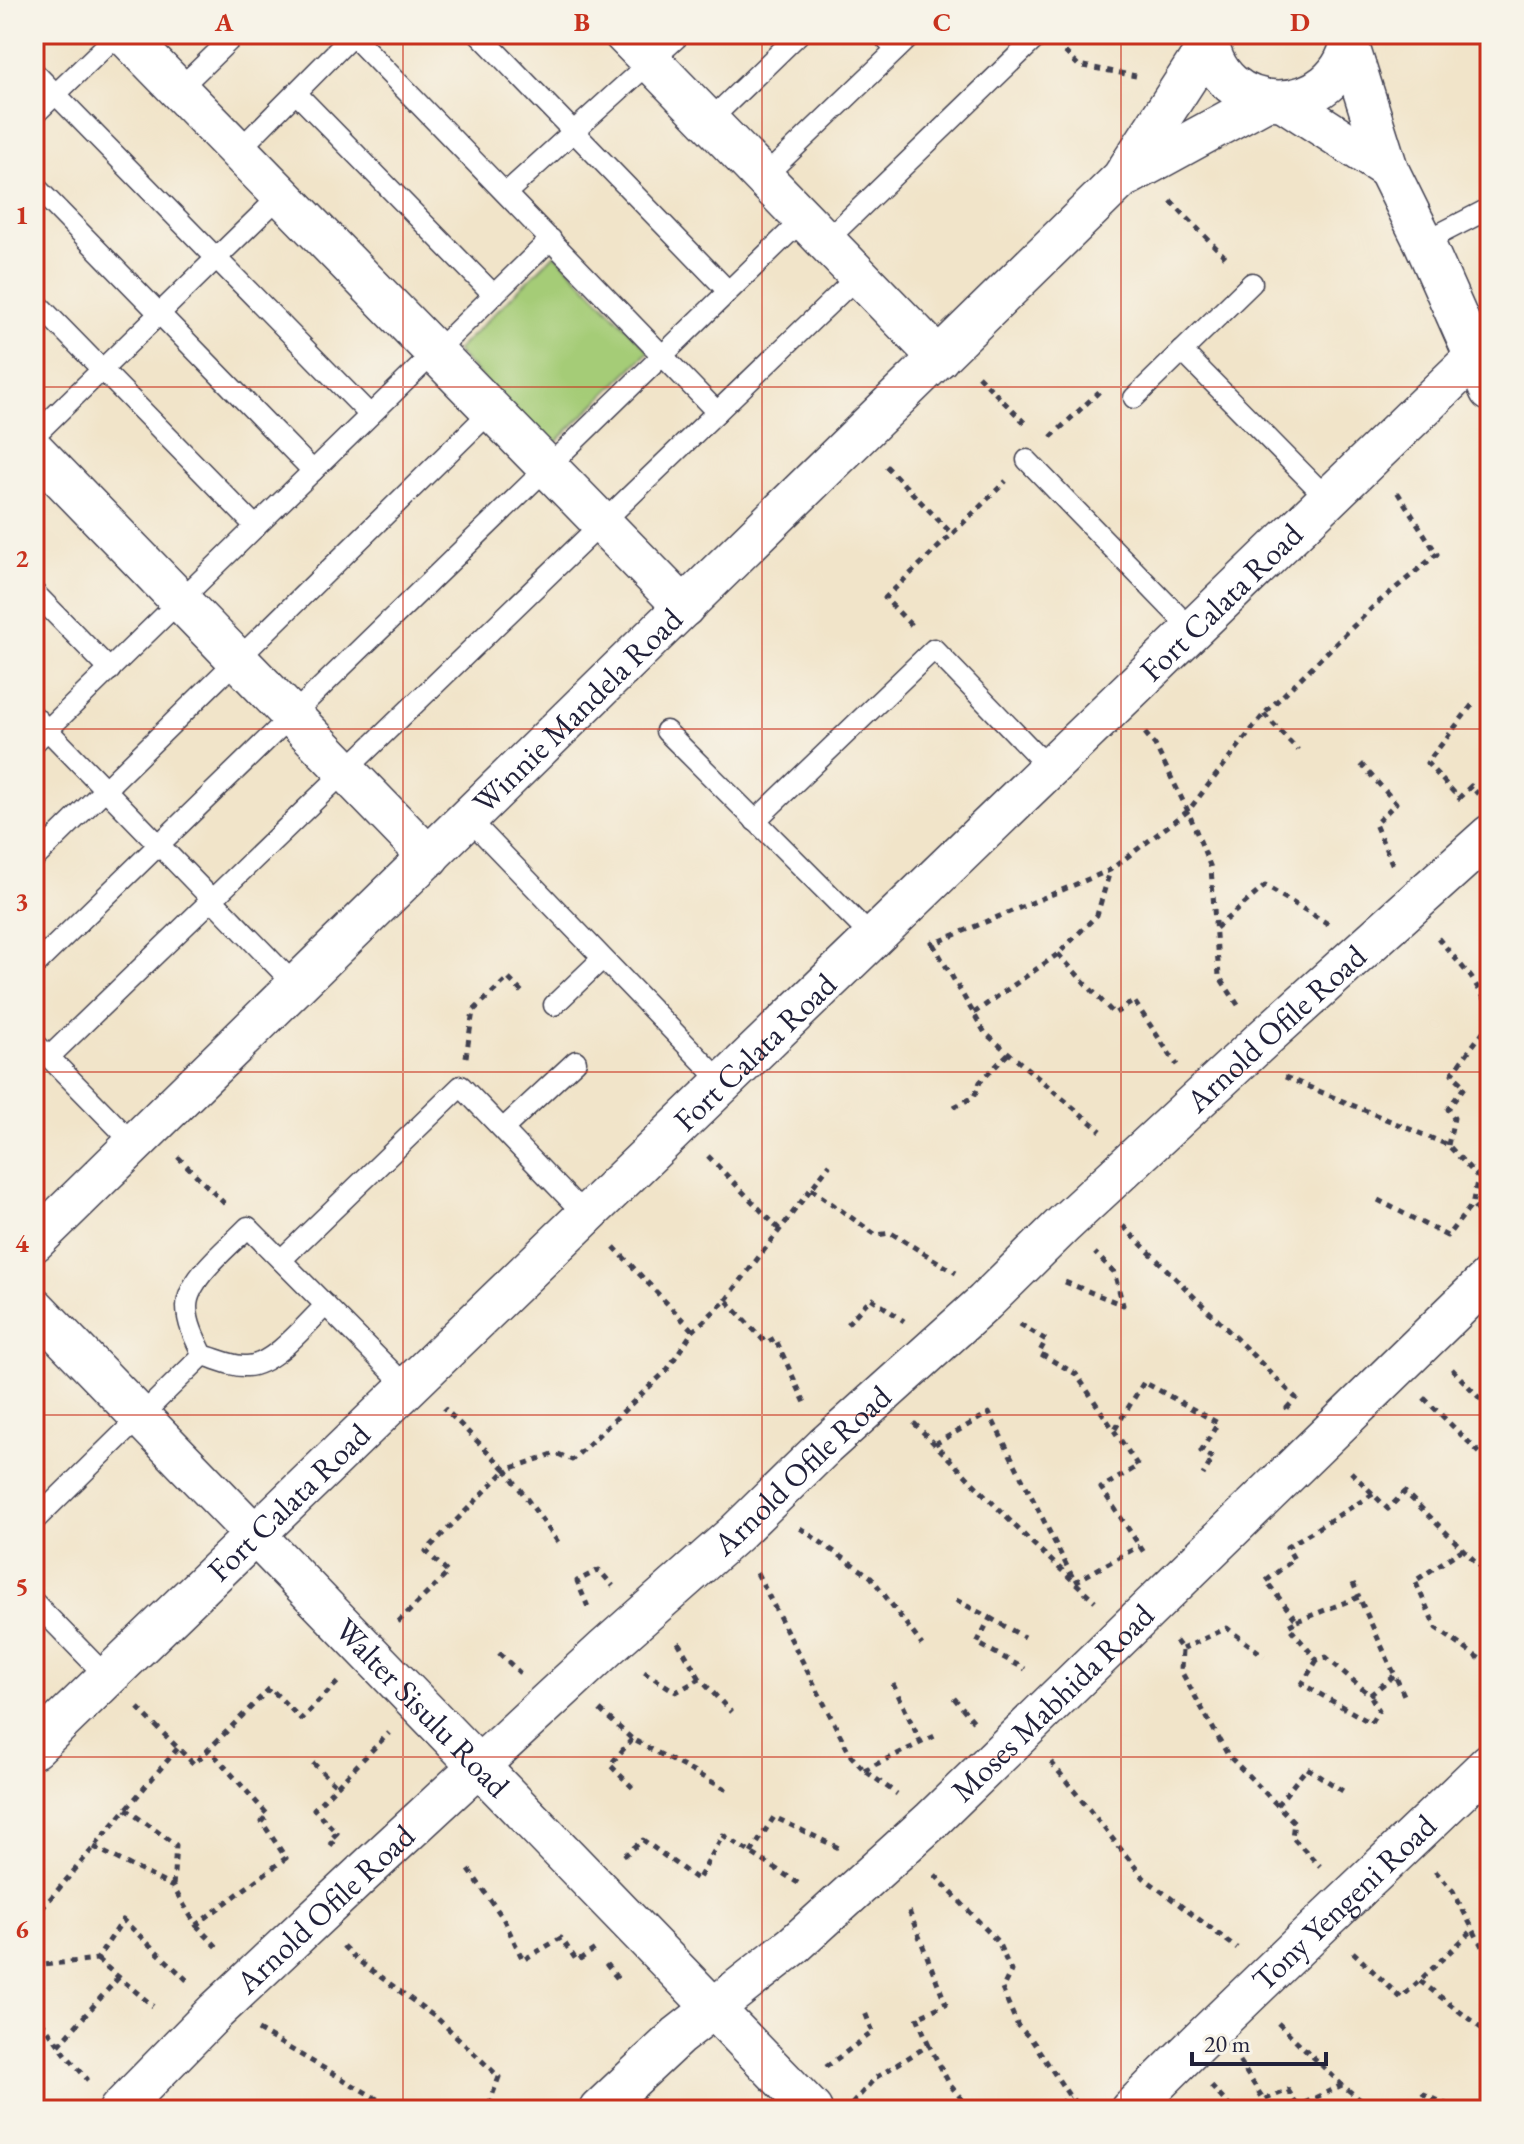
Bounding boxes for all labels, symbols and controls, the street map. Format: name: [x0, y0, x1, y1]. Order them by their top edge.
text: A: [214, 5, 234, 39]
text: B: [574, 5, 590, 39]
text: C: [933, 5, 951, 39]
text: D: [1290, 5, 1310, 39]
text: 1: [15, 198, 29, 232]
street label: Fort Calata Road: [1131, 513, 1312, 690]
text: 2: [15, 541, 29, 575]
street label: Winnie Mandela Road: [463, 598, 692, 823]
text: 3: [15, 884, 29, 918]
street label: Arnold Ofile Road: [1176, 935, 1376, 1122]
street label: Fort Calata Road: [665, 963, 846, 1140]
text: 4: [15, 1226, 29, 1260]
street label: Arnold Ofile Road: [703, 1375, 900, 1565]
street label: Fort Calata Road: [198, 1413, 380, 1590]
text: 5: [15, 1569, 29, 1603]
street label: Moses Mabhida Road: [942, 1594, 1164, 1811]
street label: Walter Sisulu Road: [326, 1609, 519, 1807]
street label: Tony Yengeni Road: [1243, 1804, 1446, 2000]
street label: Arnold Ofile Road: [226, 1814, 424, 2003]
text: 6: [15, 1912, 29, 1946]
scale bar: [1192, 2016, 1326, 2066]
text: 20 m: [1204, 2028, 1251, 2059]

